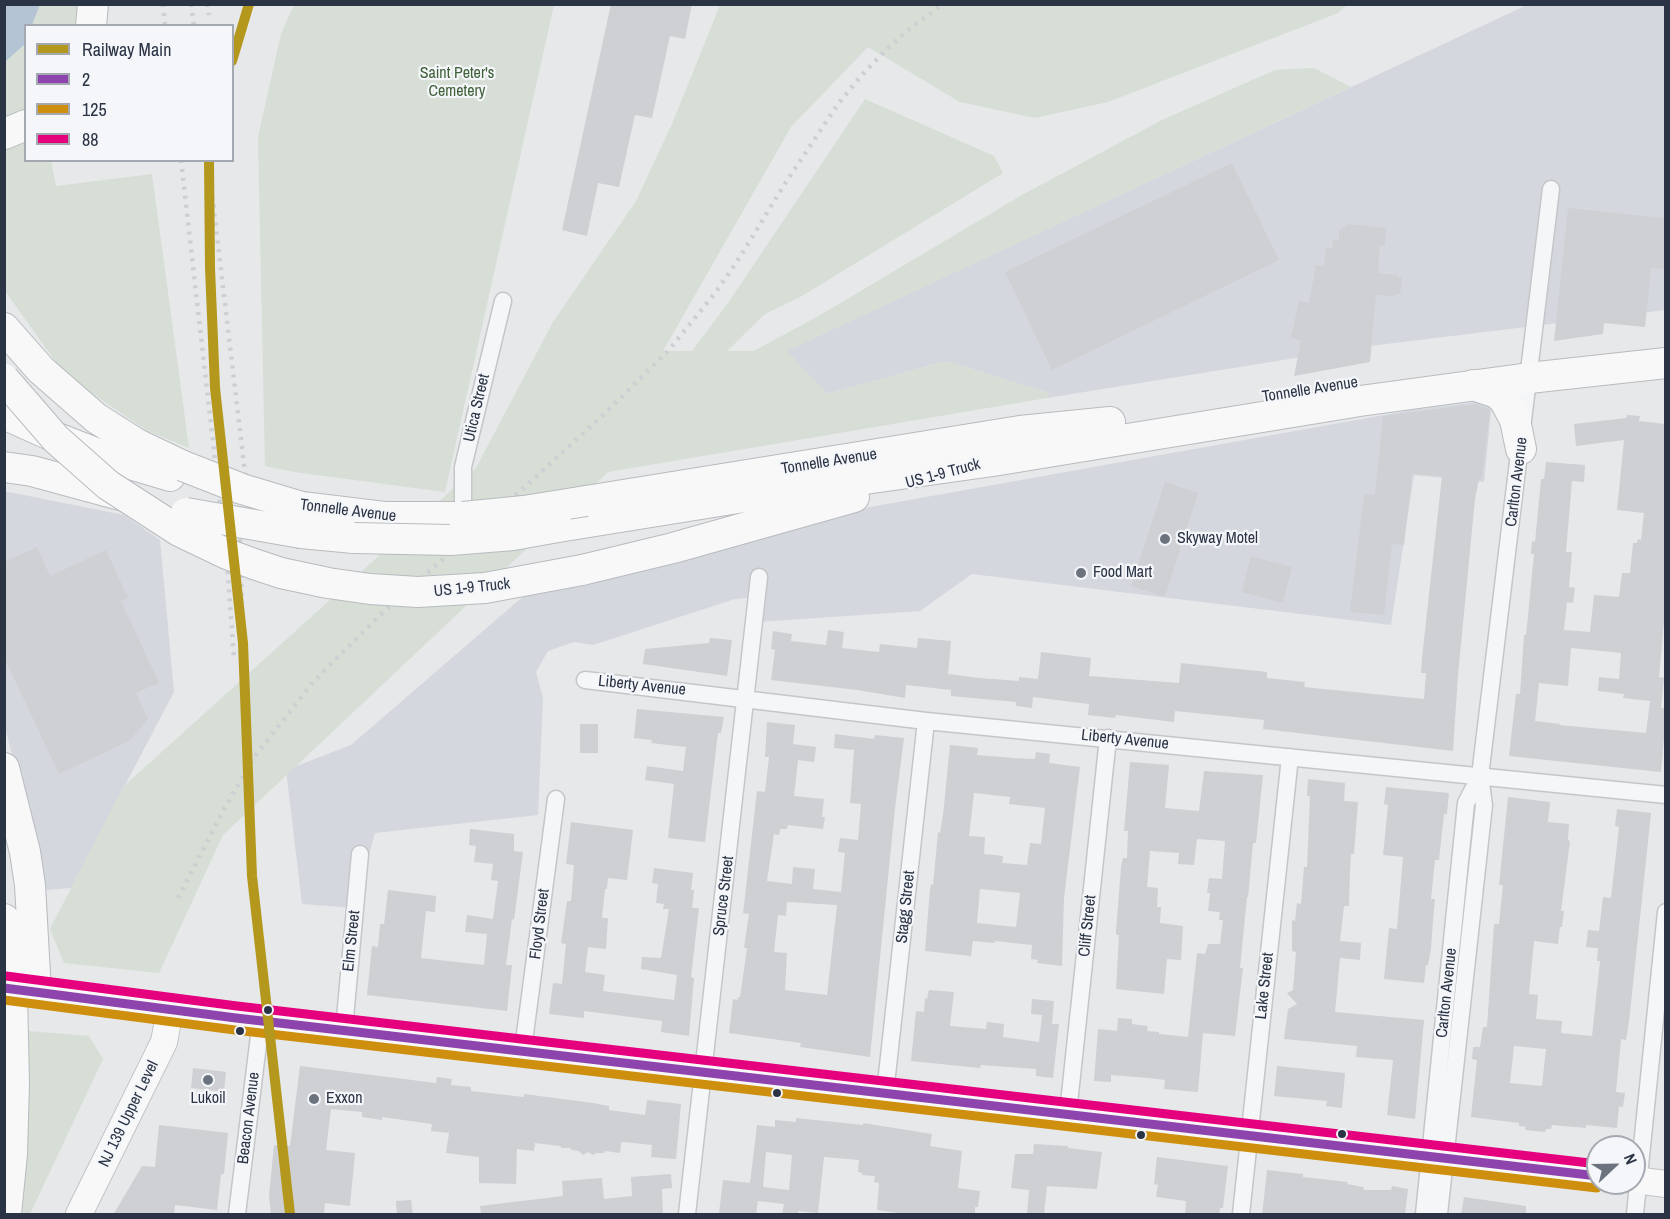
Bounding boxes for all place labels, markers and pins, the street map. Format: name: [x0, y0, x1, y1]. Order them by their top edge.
place label: Skyway Motel: [1177, 529, 1258, 549]
marker: Skyway Motel: [1158, 532, 1172, 546]
place label: Food Mart: [1093, 563, 1152, 583]
marker: Food Mart: [1074, 566, 1088, 580]
unlabelled marker: [262, 1004, 274, 1016]
unlabelled marker: [234, 1025, 246, 1037]
marker: Lukoil: [201, 1073, 215, 1087]
unlabelled marker: [771, 1087, 783, 1099]
place label: Lukoil: [190, 1089, 226, 1109]
place label: Exxon: [326, 1089, 362, 1109]
marker: Exxon: [307, 1092, 321, 1106]
unlabelled marker: [1336, 1128, 1348, 1140]
unlabelled marker: [1135, 1129, 1147, 1141]

